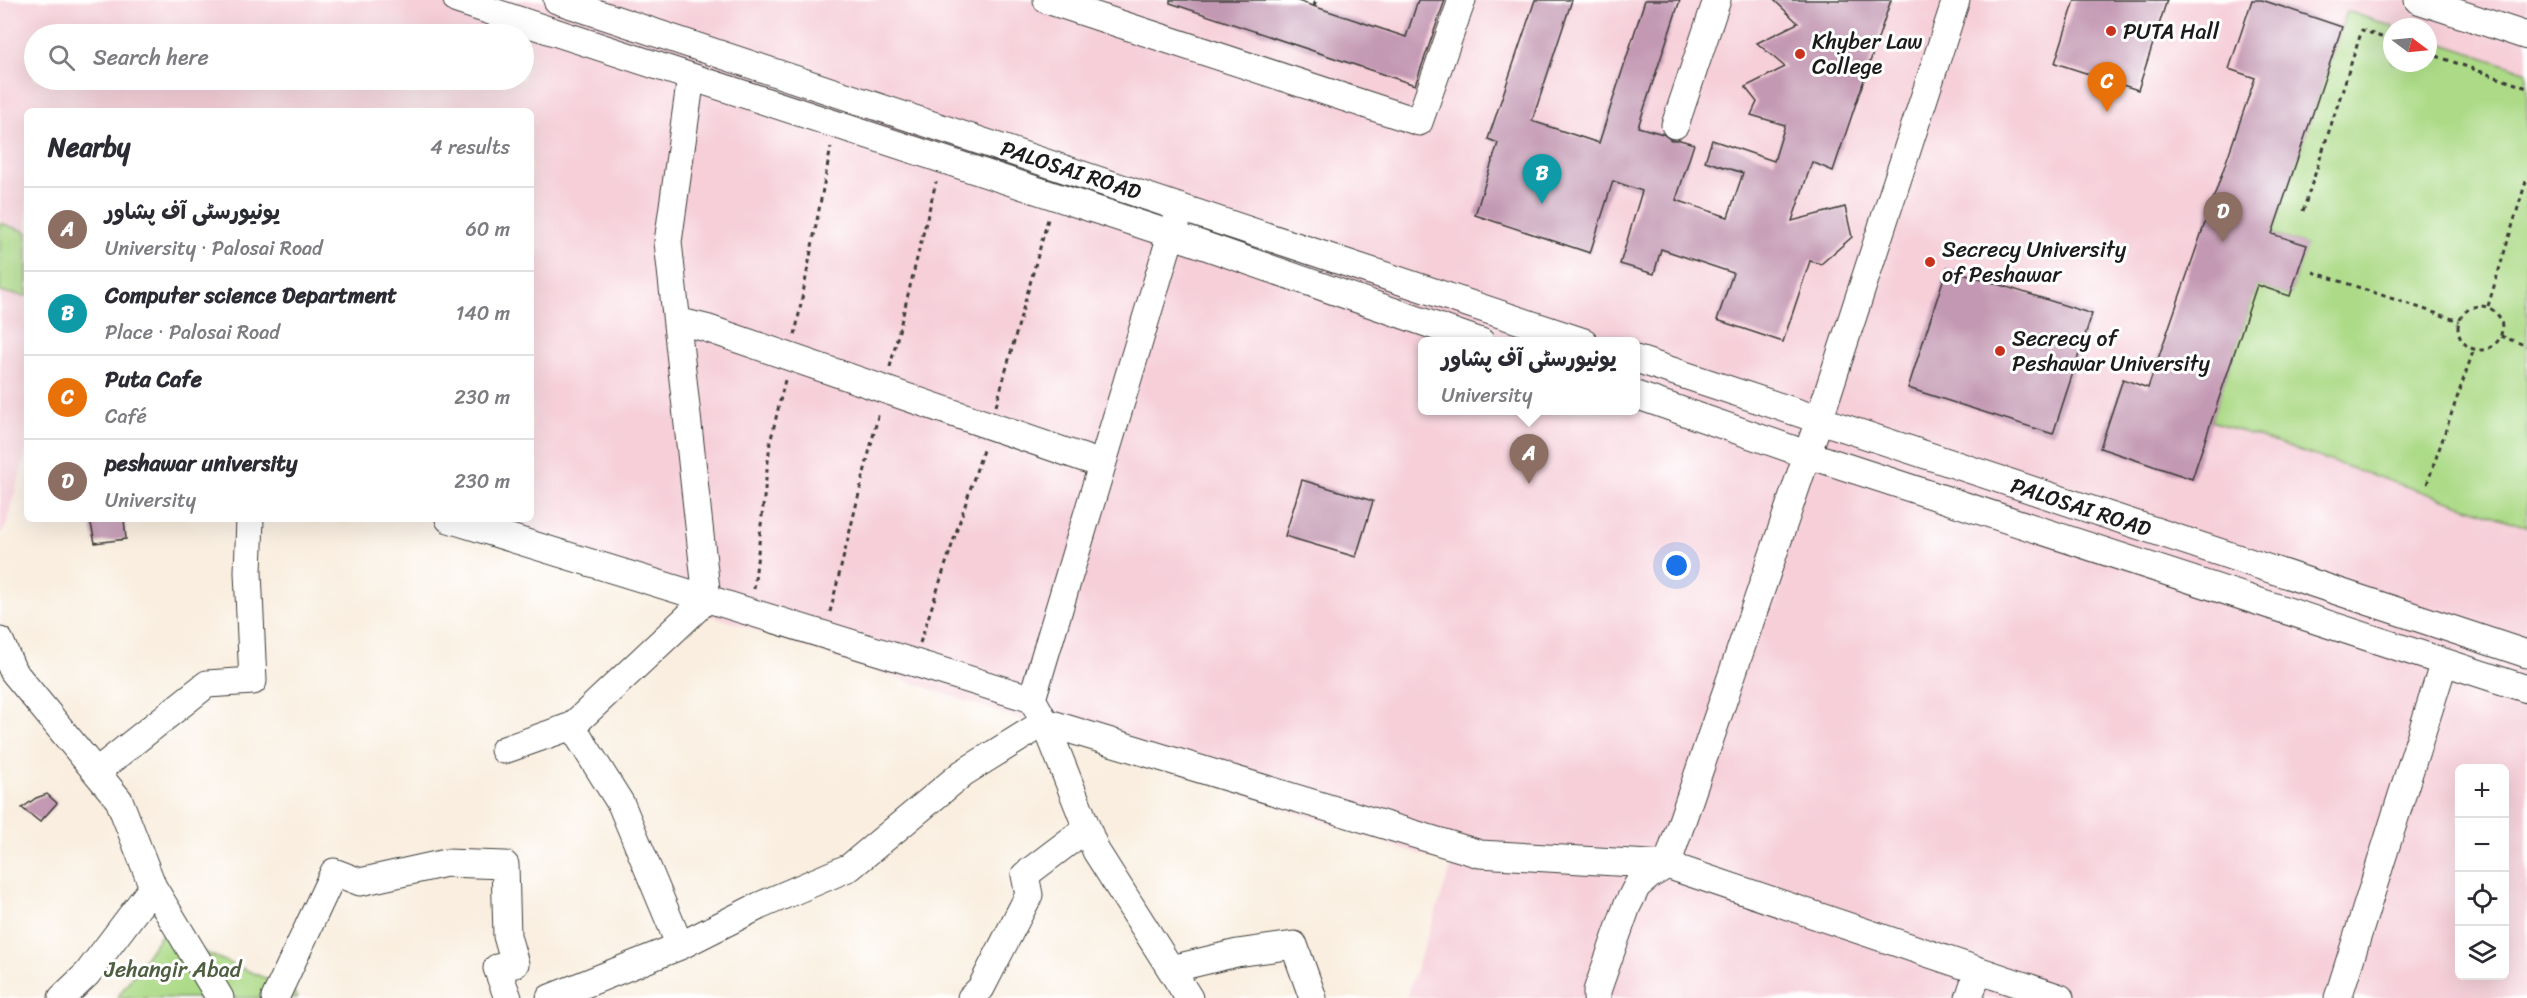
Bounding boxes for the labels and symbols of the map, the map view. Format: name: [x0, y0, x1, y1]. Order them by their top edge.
place label: PUTA Hall: [2123, 12, 2220, 51]
north arrow: [2383, 18, 2437, 72]
place label: Khyber Law College: [1812, 22, 1923, 86]
marker: PUTA Hall: [2104, 24, 2118, 38]
marker: Khyber Law College: [1793, 47, 1807, 61]
pin: C: [2088, 63, 2126, 112]
street label: PALOSAI ROAD: [996, 129, 1146, 211]
pin: B: [1522, 154, 1562, 204]
pin: D: [2204, 192, 2242, 242]
place label: Secrecy University of Peshawar: [1942, 230, 2127, 294]
marker: Secrecy University of Peshawar: [1923, 255, 1937, 269]
place label: Secrecy of Peshawar University: [2012, 319, 2210, 383]
marker: Secrecy of Peshawar University: [1993, 344, 2007, 358]
pin: A: [1510, 434, 1549, 484]
street label: PALOSAI ROAD: [2006, 466, 2156, 548]
your location: [1662, 551, 1691, 580]
park label: Jehangir Abad: [104, 950, 243, 989]

